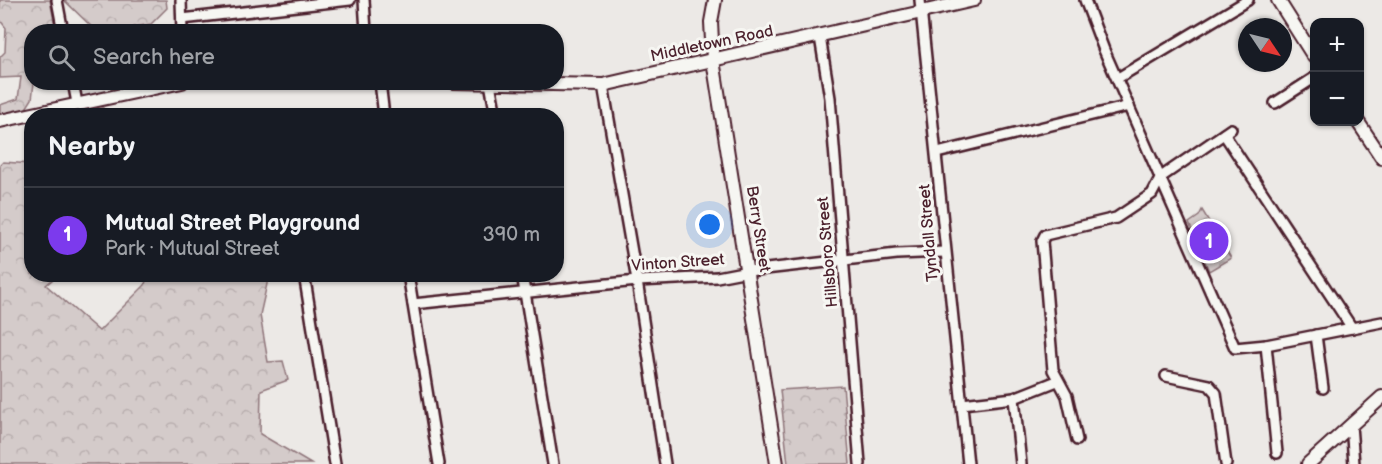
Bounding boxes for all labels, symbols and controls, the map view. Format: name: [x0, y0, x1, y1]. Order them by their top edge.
north arrow: [1238, 18, 1292, 72]
map controls: [1310, 18, 1364, 126]
button: +: [1310, 18, 1364, 72]
street label: Middletown Road: [649, 22, 775, 66]
search box: [24, 24, 564, 90]
icon: search: [45, 41, 78, 74]
text: Search here: [93, 44, 215, 71]
button: −: [1310, 72, 1364, 126]
text: Nearby: [48, 132, 135, 163]
street label: Tyndall Street: [915, 183, 943, 283]
street label: Berry Street: [742, 185, 774, 273]
street label: Hillsboro Street: [814, 196, 842, 308]
text: Mutual Street Playground: [105, 210, 360, 237]
your location: [695, 210, 724, 239]
pin: 1: [1190, 218, 1228, 264]
text: 1: [63, 223, 72, 247]
text: 390 m: [482, 223, 540, 247]
text: Park · Mutual Street: [105, 237, 279, 261]
street label: Vinton Street: [631, 250, 725, 276]

